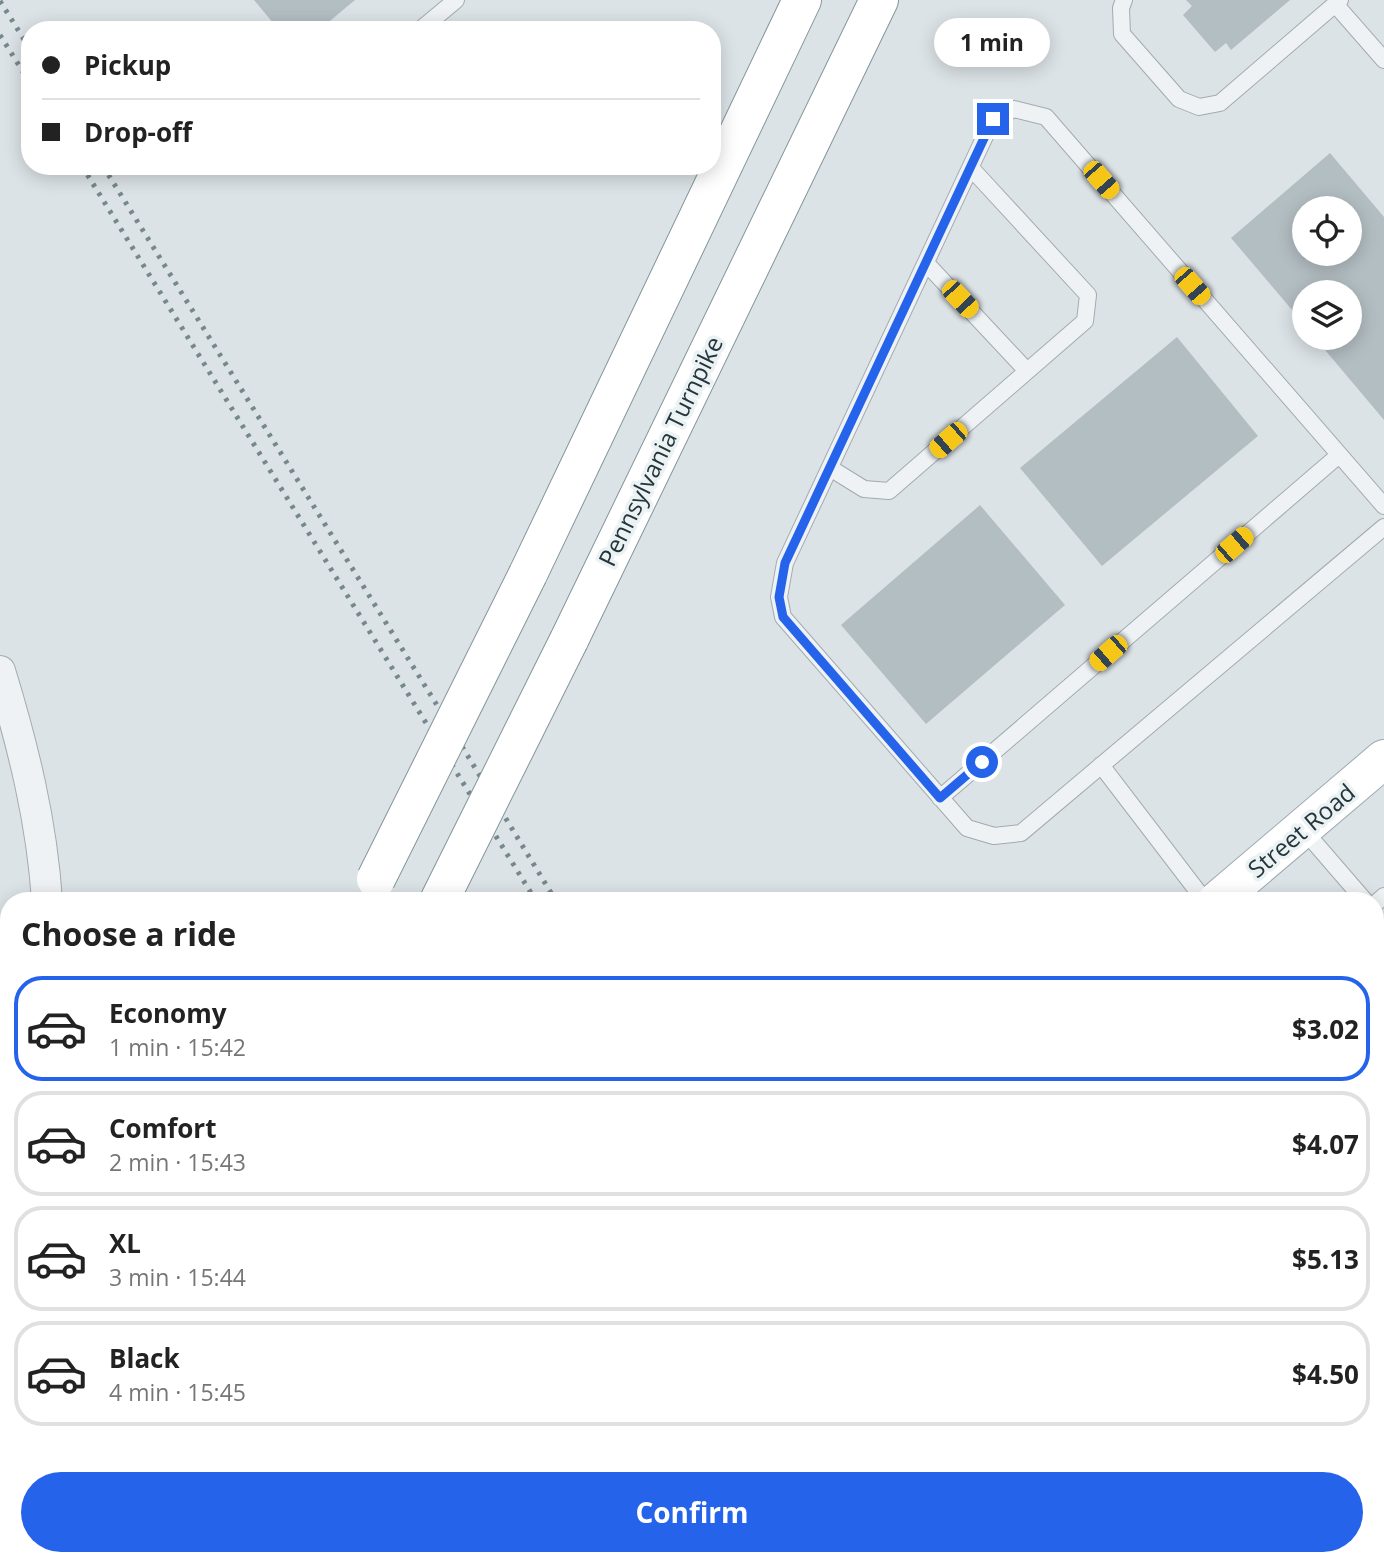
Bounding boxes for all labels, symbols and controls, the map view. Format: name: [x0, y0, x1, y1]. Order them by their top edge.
callout: 1 min: [935, 18, 1051, 66]
text: 1 min: [960, 26, 1024, 58]
text: Pickup: [84, 47, 171, 83]
route end: [977, 103, 1009, 135]
text: Drop-off: [84, 114, 192, 150]
car: [1080, 157, 1123, 203]
map controls: [1292, 196, 1362, 350]
button: locate: [1292, 196, 1362, 266]
car: [1171, 263, 1214, 309]
car: [938, 276, 983, 322]
button: layers: [1292, 280, 1362, 350]
street label: Pennsylvania Turnpike: [590, 331, 730, 571]
car: [926, 418, 971, 462]
car: [1212, 523, 1257, 567]
car: [1086, 631, 1131, 675]
route start: [966, 746, 998, 778]
street label: Street Road: [1240, 775, 1362, 885]
text: Choose a ride: [21, 912, 236, 955]
text: Economy: [109, 995, 227, 1031]
icon: car: [25, 997, 88, 1060]
text: $3.02: [1292, 1011, 1359, 1047]
text: 1 min · 15:42: [109, 1031, 246, 1063]
text: Comfort: [109, 1110, 216, 1146]
icon: car: [25, 1112, 88, 1175]
text: $4.07: [1292, 1126, 1359, 1162]
text: 2 min · 15:43: [109, 1146, 246, 1178]
text: XL: [109, 1225, 141, 1261]
icon: car: [25, 1227, 88, 1290]
text: $5.13: [1292, 1241, 1359, 1277]
text: 3 min · 15:44: [109, 1261, 246, 1293]
text: Black: [109, 1340, 180, 1376]
icon: car: [25, 1342, 88, 1405]
text: $4.50: [1292, 1356, 1359, 1392]
text: 4 min · 15:45: [109, 1376, 246, 1408]
button: Confirm: [21, 1472, 1363, 1552]

